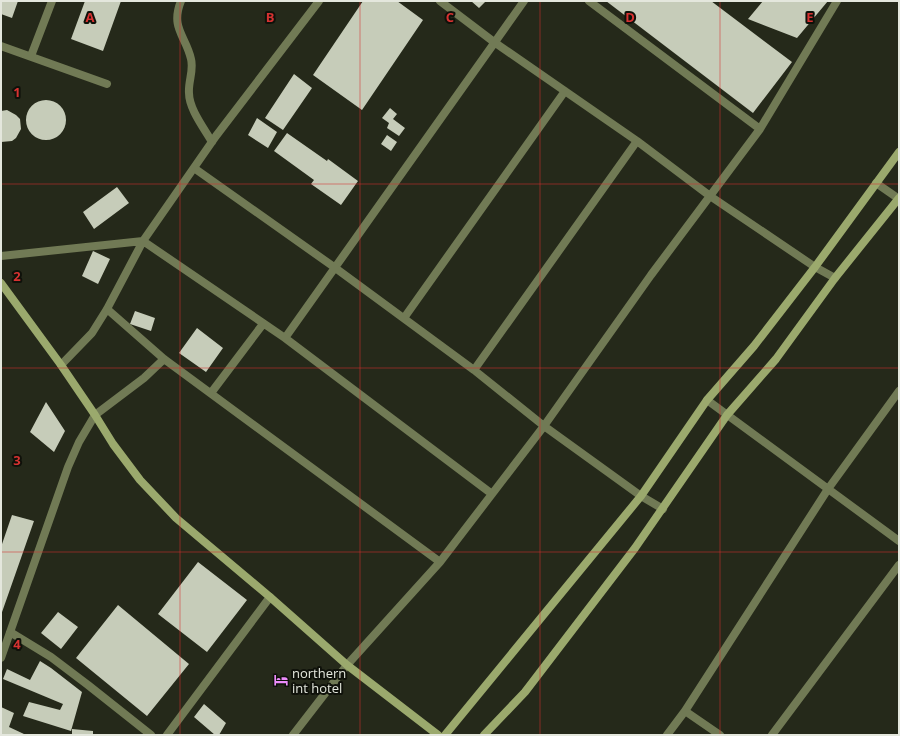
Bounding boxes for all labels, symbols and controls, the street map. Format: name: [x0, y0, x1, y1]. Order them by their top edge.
text: A: [86, 8, 95, 26]
text: B: [266, 8, 275, 26]
text: C: [446, 8, 454, 26]
text: D: [625, 8, 635, 26]
text: E: [806, 8, 814, 26]
text: 1: [13, 83, 21, 101]
text: 2: [13, 267, 21, 285]
text: 3: [13, 451, 21, 469]
text: 4: [13, 635, 21, 653]
place label: northern int hotel: [292, 664, 346, 697]
hotel icon: northern int hotel: [273, 672, 289, 688]

